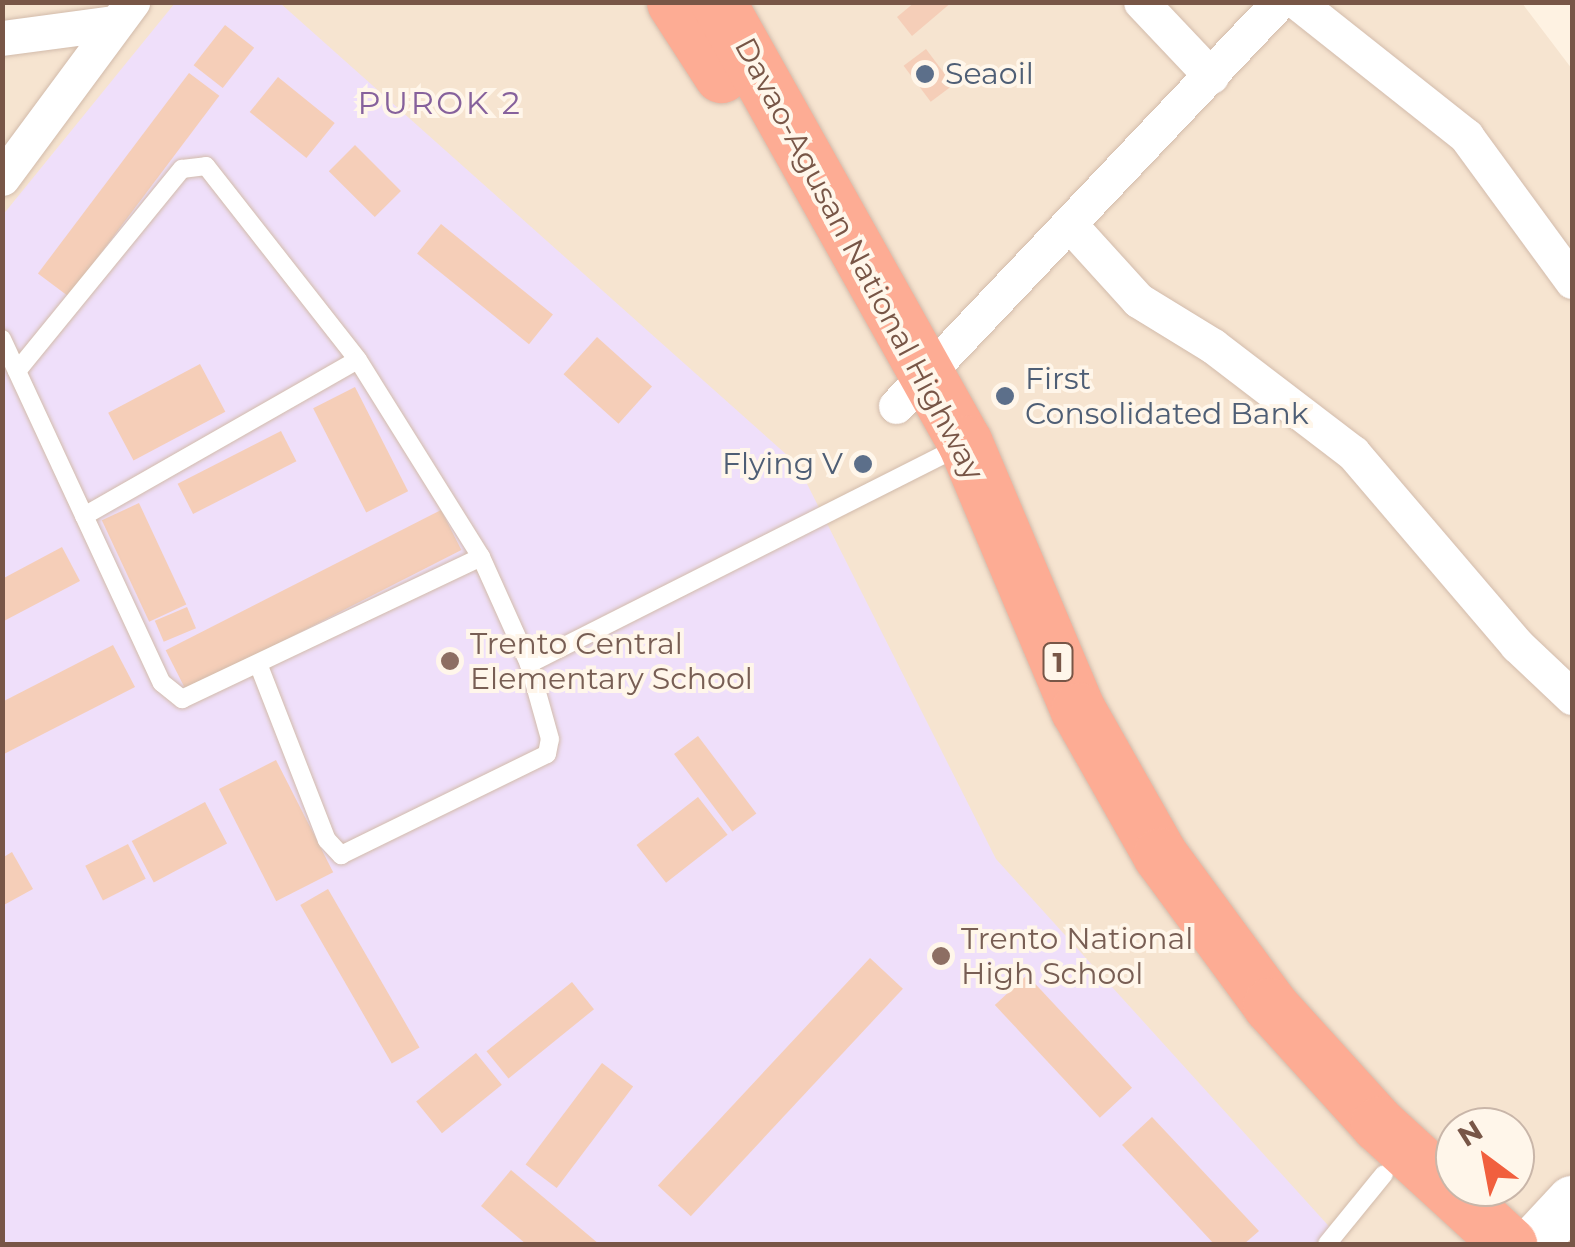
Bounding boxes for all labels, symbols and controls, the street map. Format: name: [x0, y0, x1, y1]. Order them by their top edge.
street label: Davao-Agusan National Highway: [727, 32, 991, 486]
place label: Seaoil: [945, 56, 1034, 92]
marker: Seaoil: [914, 63, 936, 85]
district label: PUROK 2: [358, 84, 522, 122]
place label: First Consolidated Bank: [1025, 361, 1309, 432]
marker: First Consolidated Bank: [994, 385, 1016, 407]
place label: Flying V: [722, 446, 843, 482]
marker: Flying V: [852, 453, 874, 475]
place label: Trento Central Elementary School: [470, 626, 753, 696]
road number: 1: [1040, 639, 1076, 685]
marker: Trento Central Elementary School: [439, 650, 461, 672]
place label: Trento National High School: [961, 921, 1193, 992]
marker: Trento National High School: [930, 945, 952, 967]
north arrow: [1435, 1107, 1535, 1207]
text: N: [1452, 1113, 1489, 1154]

